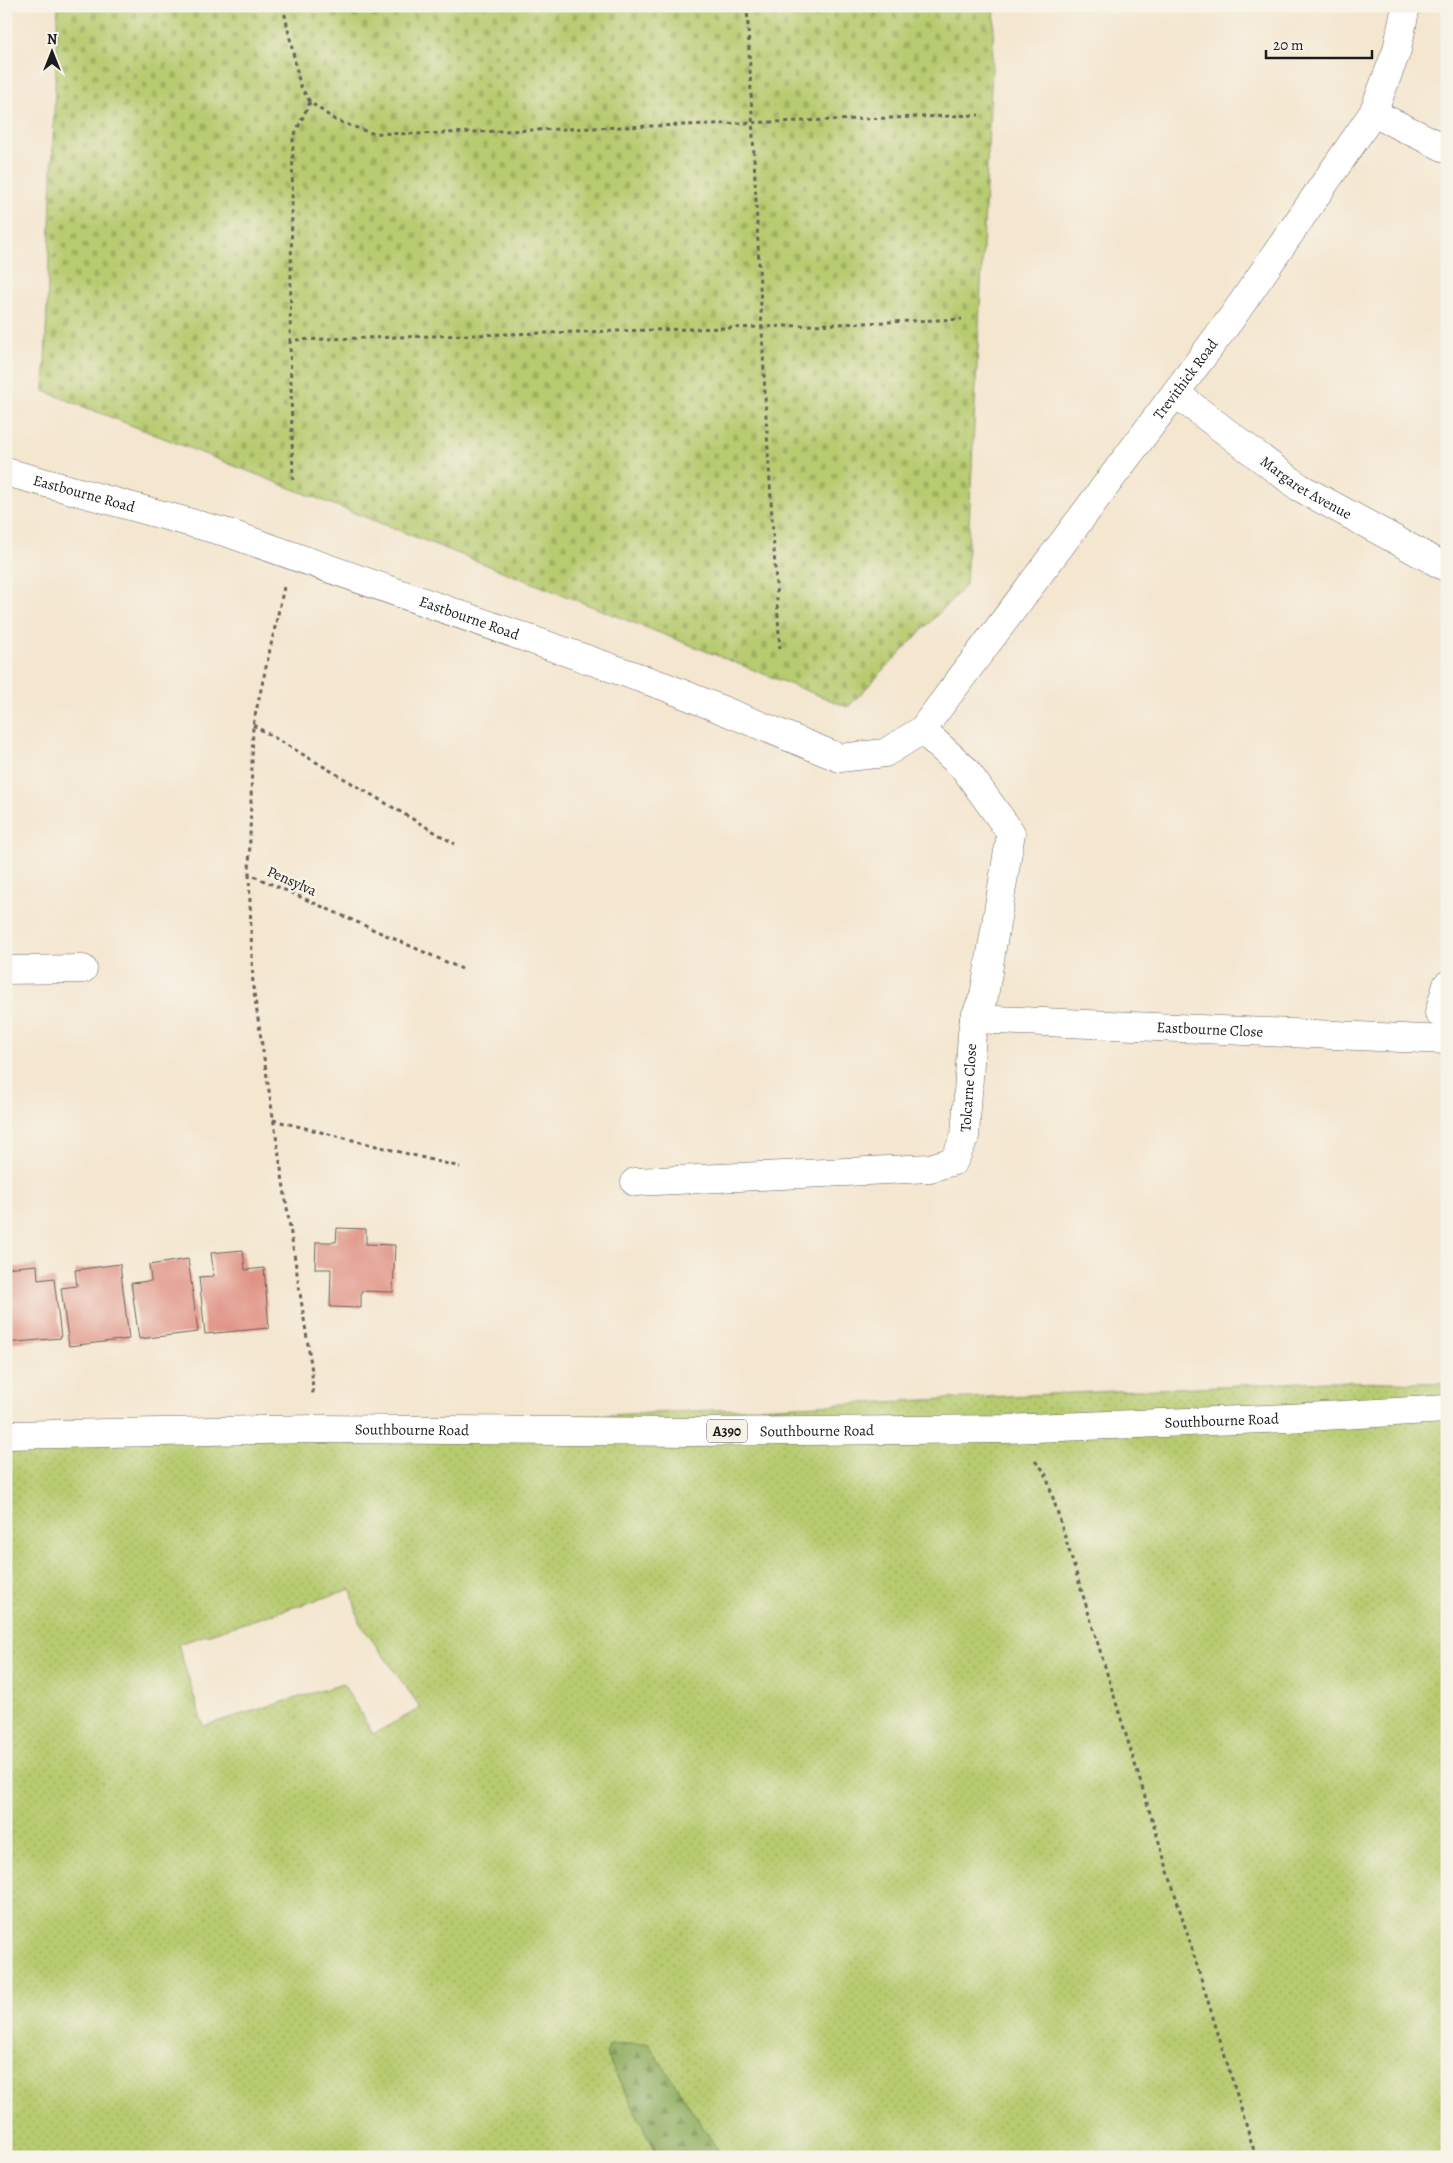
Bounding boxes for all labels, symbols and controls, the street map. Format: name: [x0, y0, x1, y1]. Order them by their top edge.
north arrow: [28, 28, 78, 78]
scale bar: [1266, 28, 1372, 60]
text: N: [47, 30, 57, 49]
text: 20 m: [1273, 35, 1304, 55]
street label: Trevithick Road: [1149, 334, 1223, 424]
street label: Margaret Avenue: [1256, 451, 1356, 524]
street label: Eastbourne Road: [31, 470, 138, 517]
street label: Eastbourne Road: [417, 591, 523, 645]
street label: Pensylva: [264, 861, 320, 901]
street label: Eastbourne Close: [1156, 1017, 1264, 1042]
street label: Tolcarne Close: [955, 1043, 981, 1133]
street label: Southbourne Road: [1164, 1408, 1280, 1433]
street label: Southbourne Road: [355, 1419, 470, 1440]
road number: A390: [707, 1420, 747, 1442]
street label: Southbourne Road: [760, 1420, 875, 1441]

